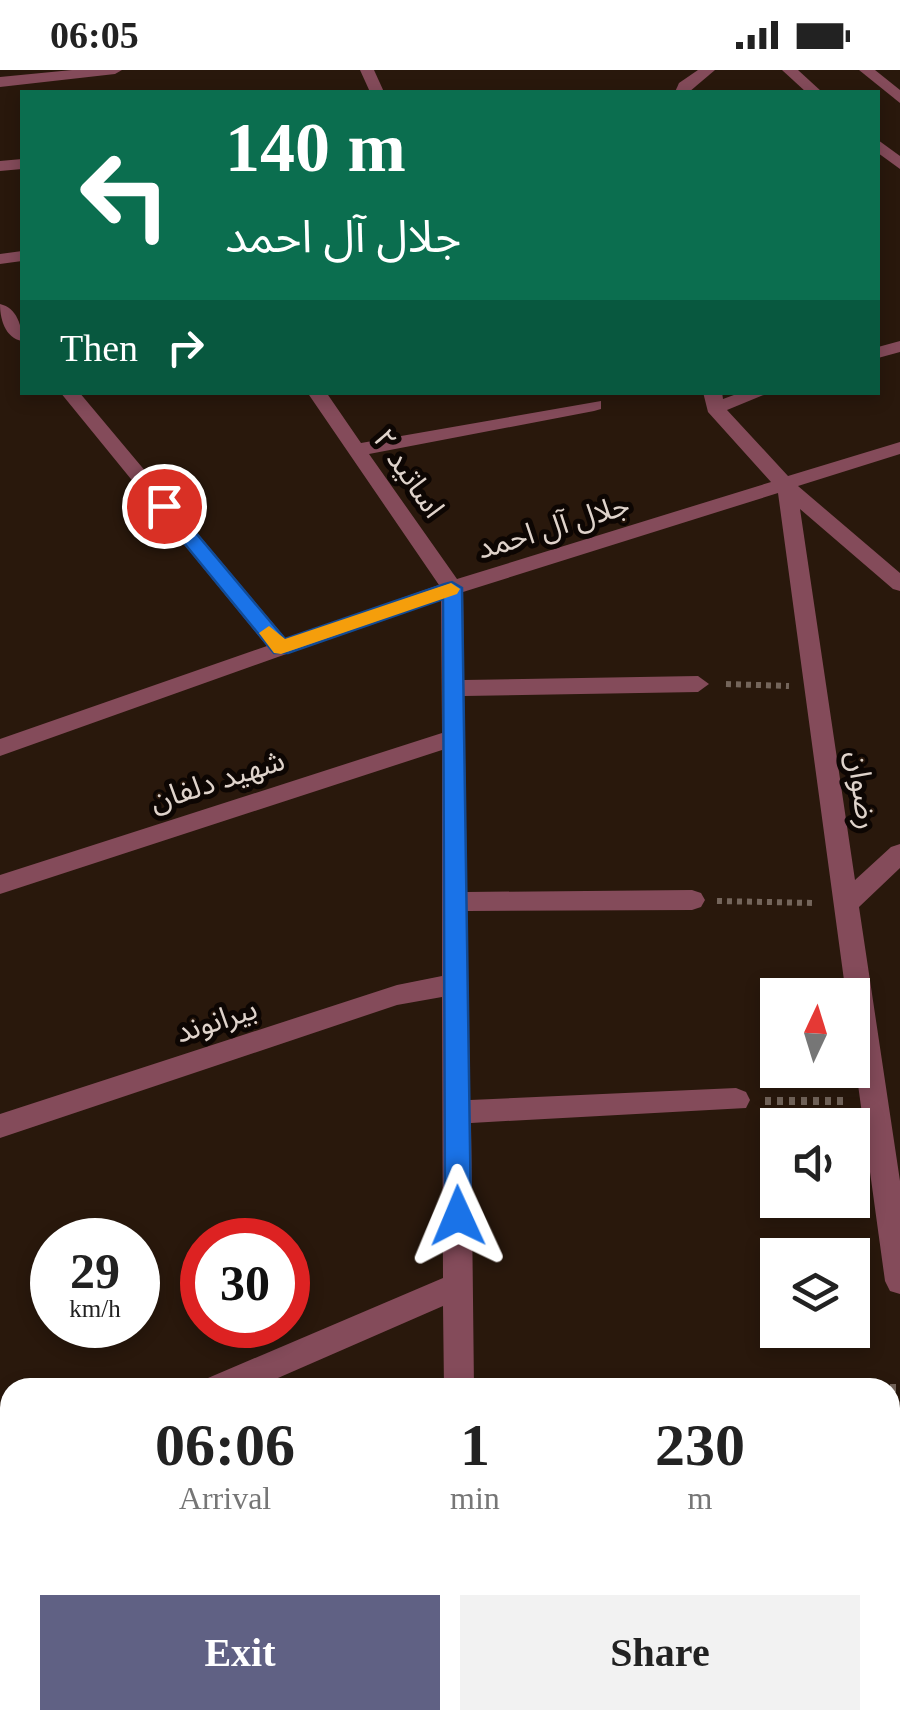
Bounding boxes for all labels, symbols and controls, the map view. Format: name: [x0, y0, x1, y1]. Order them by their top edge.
text: 06:05: [50, 14, 139, 56]
text: 140 m: [225, 109, 406, 186]
icon: left: [60, 130, 190, 260]
text: جلال آل احمد: [225, 212, 461, 262]
icon: right: [158, 320, 213, 375]
text: Then: [60, 327, 138, 369]
street label: اساتید ۲: [367, 423, 451, 524]
pin: [122, 464, 207, 549]
icon: arrive: [137, 479, 192, 534]
street label: جلال آل احمد: [473, 487, 634, 567]
street label: شهید دلفان: [146, 743, 289, 818]
street label: رضوان: [840, 749, 885, 832]
north arrow: [760, 978, 870, 1088]
map controls: [760, 978, 870, 1348]
street label: بیرانوند: [171, 991, 261, 1050]
button: sound: [760, 1108, 870, 1218]
position arrow: [406, 1164, 510, 1268]
speed limit sign: 30: [180, 1218, 310, 1348]
button: layers: [760, 1238, 870, 1348]
text: 29: [70, 1243, 120, 1299]
text: km/h: [69, 1295, 121, 1322]
text: 06:06: [155, 1412, 295, 1478]
text: 1: [460, 1412, 490, 1478]
text: 230: [655, 1412, 745, 1478]
text: Arrival: [179, 1480, 271, 1516]
text: min: [450, 1480, 500, 1516]
text: m: [687, 1480, 712, 1516]
button: Exit: [40, 1595, 440, 1710]
button: Share: [460, 1595, 860, 1710]

